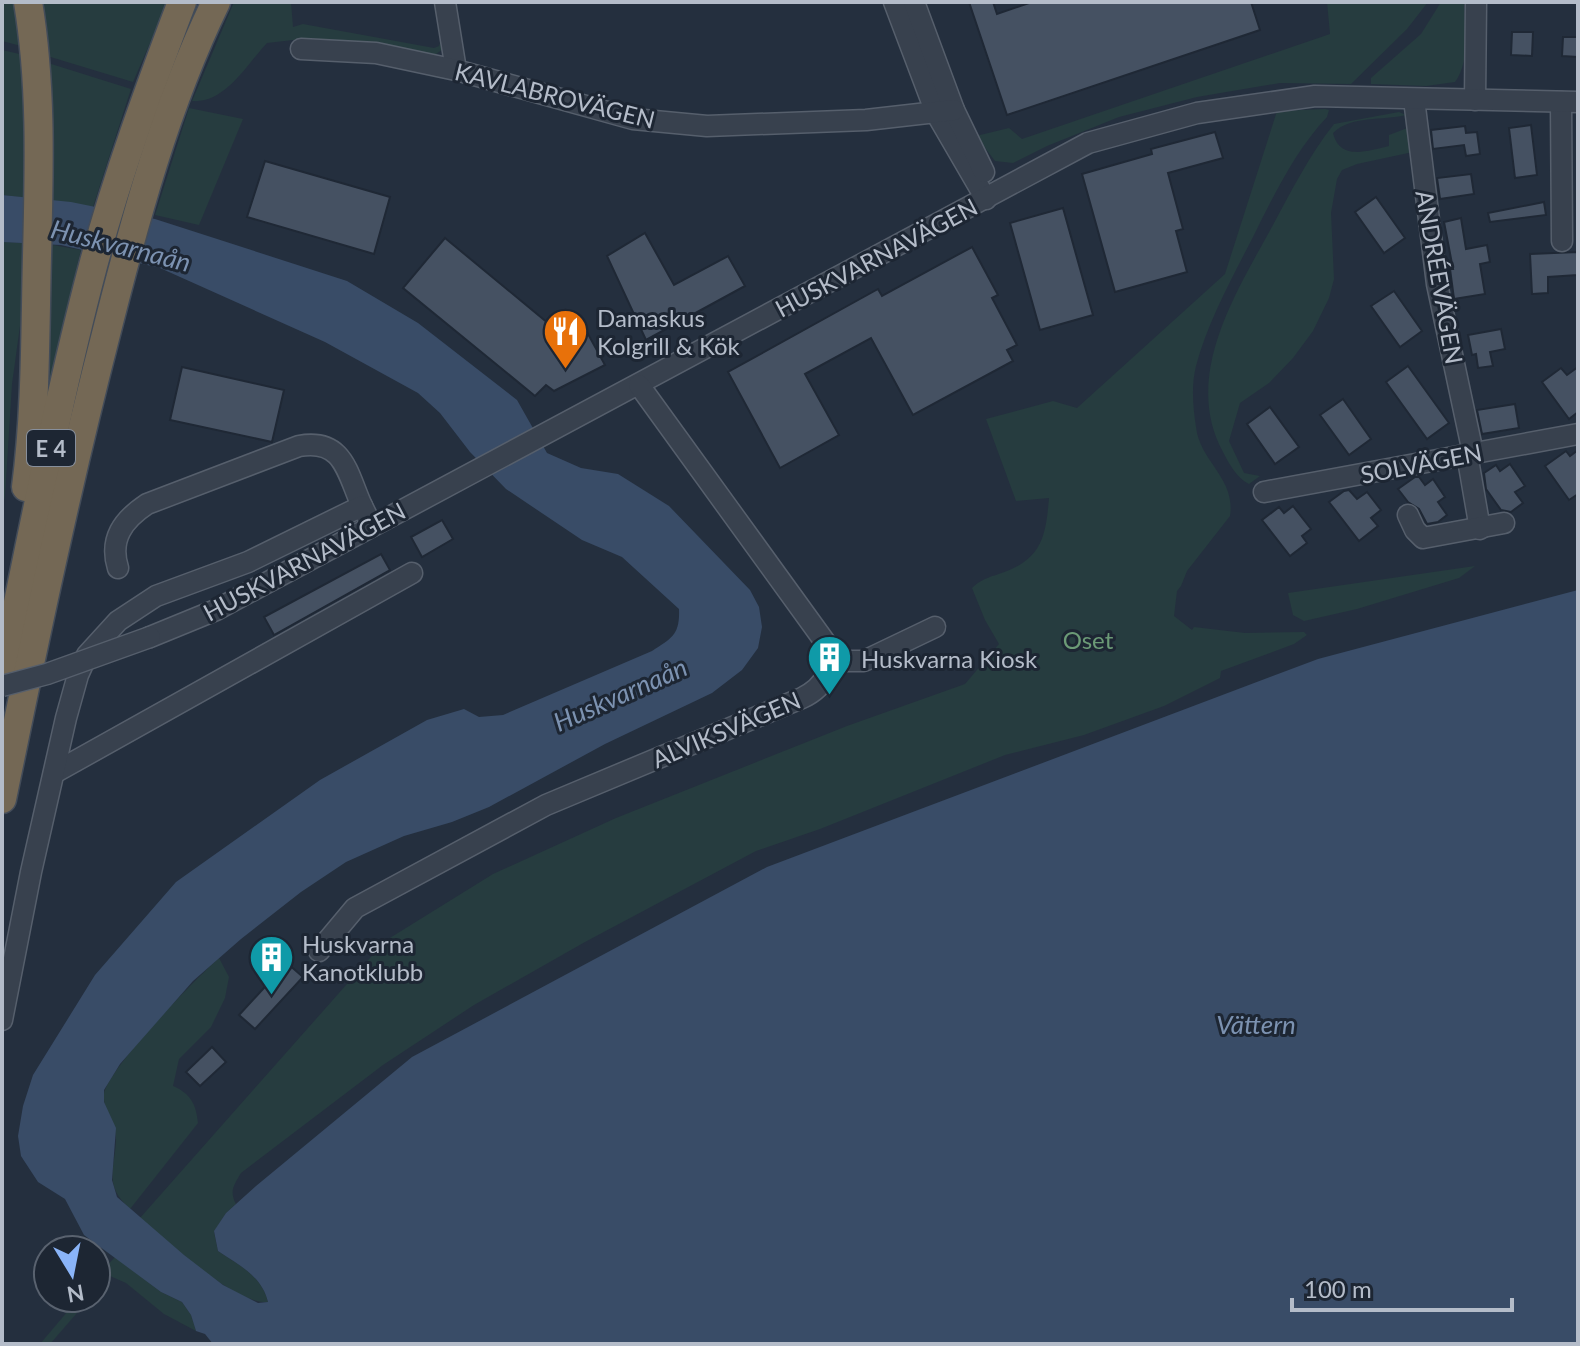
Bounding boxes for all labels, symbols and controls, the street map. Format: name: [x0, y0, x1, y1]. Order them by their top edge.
street label: KAVLABROVÄGEN: [452, 56, 658, 134]
street label: ANDRÉEVÄGEN: [1410, 188, 1470, 366]
street label: HUSKVARNAVÄGEN: [770, 191, 982, 323]
water label: Huskvarnaån: [48, 212, 194, 278]
place label: Damaskus Kolgrill & Kök: [597, 303, 741, 360]
restaurant icon: Damaskus Kolgrill & Kök: [542, 307, 590, 370]
road number: E 4: [27, 430, 75, 466]
street label: SOLVÄGEN: [1358, 437, 1484, 489]
street label: HUSKVARNAVÄGEN: [198, 495, 410, 627]
park label: Oset: [1063, 625, 1114, 654]
building icon: Huskvarna Kiosk: [806, 634, 854, 697]
place label: Huskvarna Kiosk: [861, 644, 1038, 673]
water label: Huskvarnaån: [548, 650, 692, 738]
street label: ALVIKSVÄGEN: [647, 685, 805, 773]
place label: Huskvarna Kanotklubb: [302, 929, 423, 986]
building icon: Huskvarna Kanotklubb: [247, 933, 295, 996]
water label: Vättern: [1216, 1008, 1296, 1040]
north arrow: [32, 1234, 112, 1314]
scale bar: [1292, 1262, 1512, 1312]
text: 100 m: [1304, 1274, 1372, 1303]
text: N: [65, 1279, 86, 1309]

